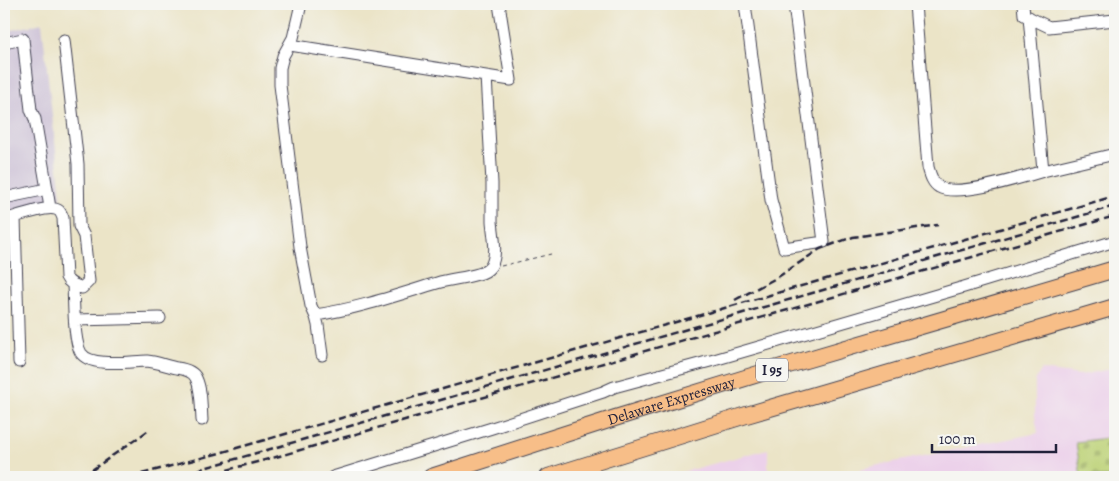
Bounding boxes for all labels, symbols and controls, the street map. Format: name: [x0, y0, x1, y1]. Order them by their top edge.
road number: I 95: [756, 358, 788, 382]
street label: Delaware Expressway: [605, 372, 738, 430]
scale bar: [932, 421, 1055, 453]
text: 100 m: [939, 429, 976, 449]

